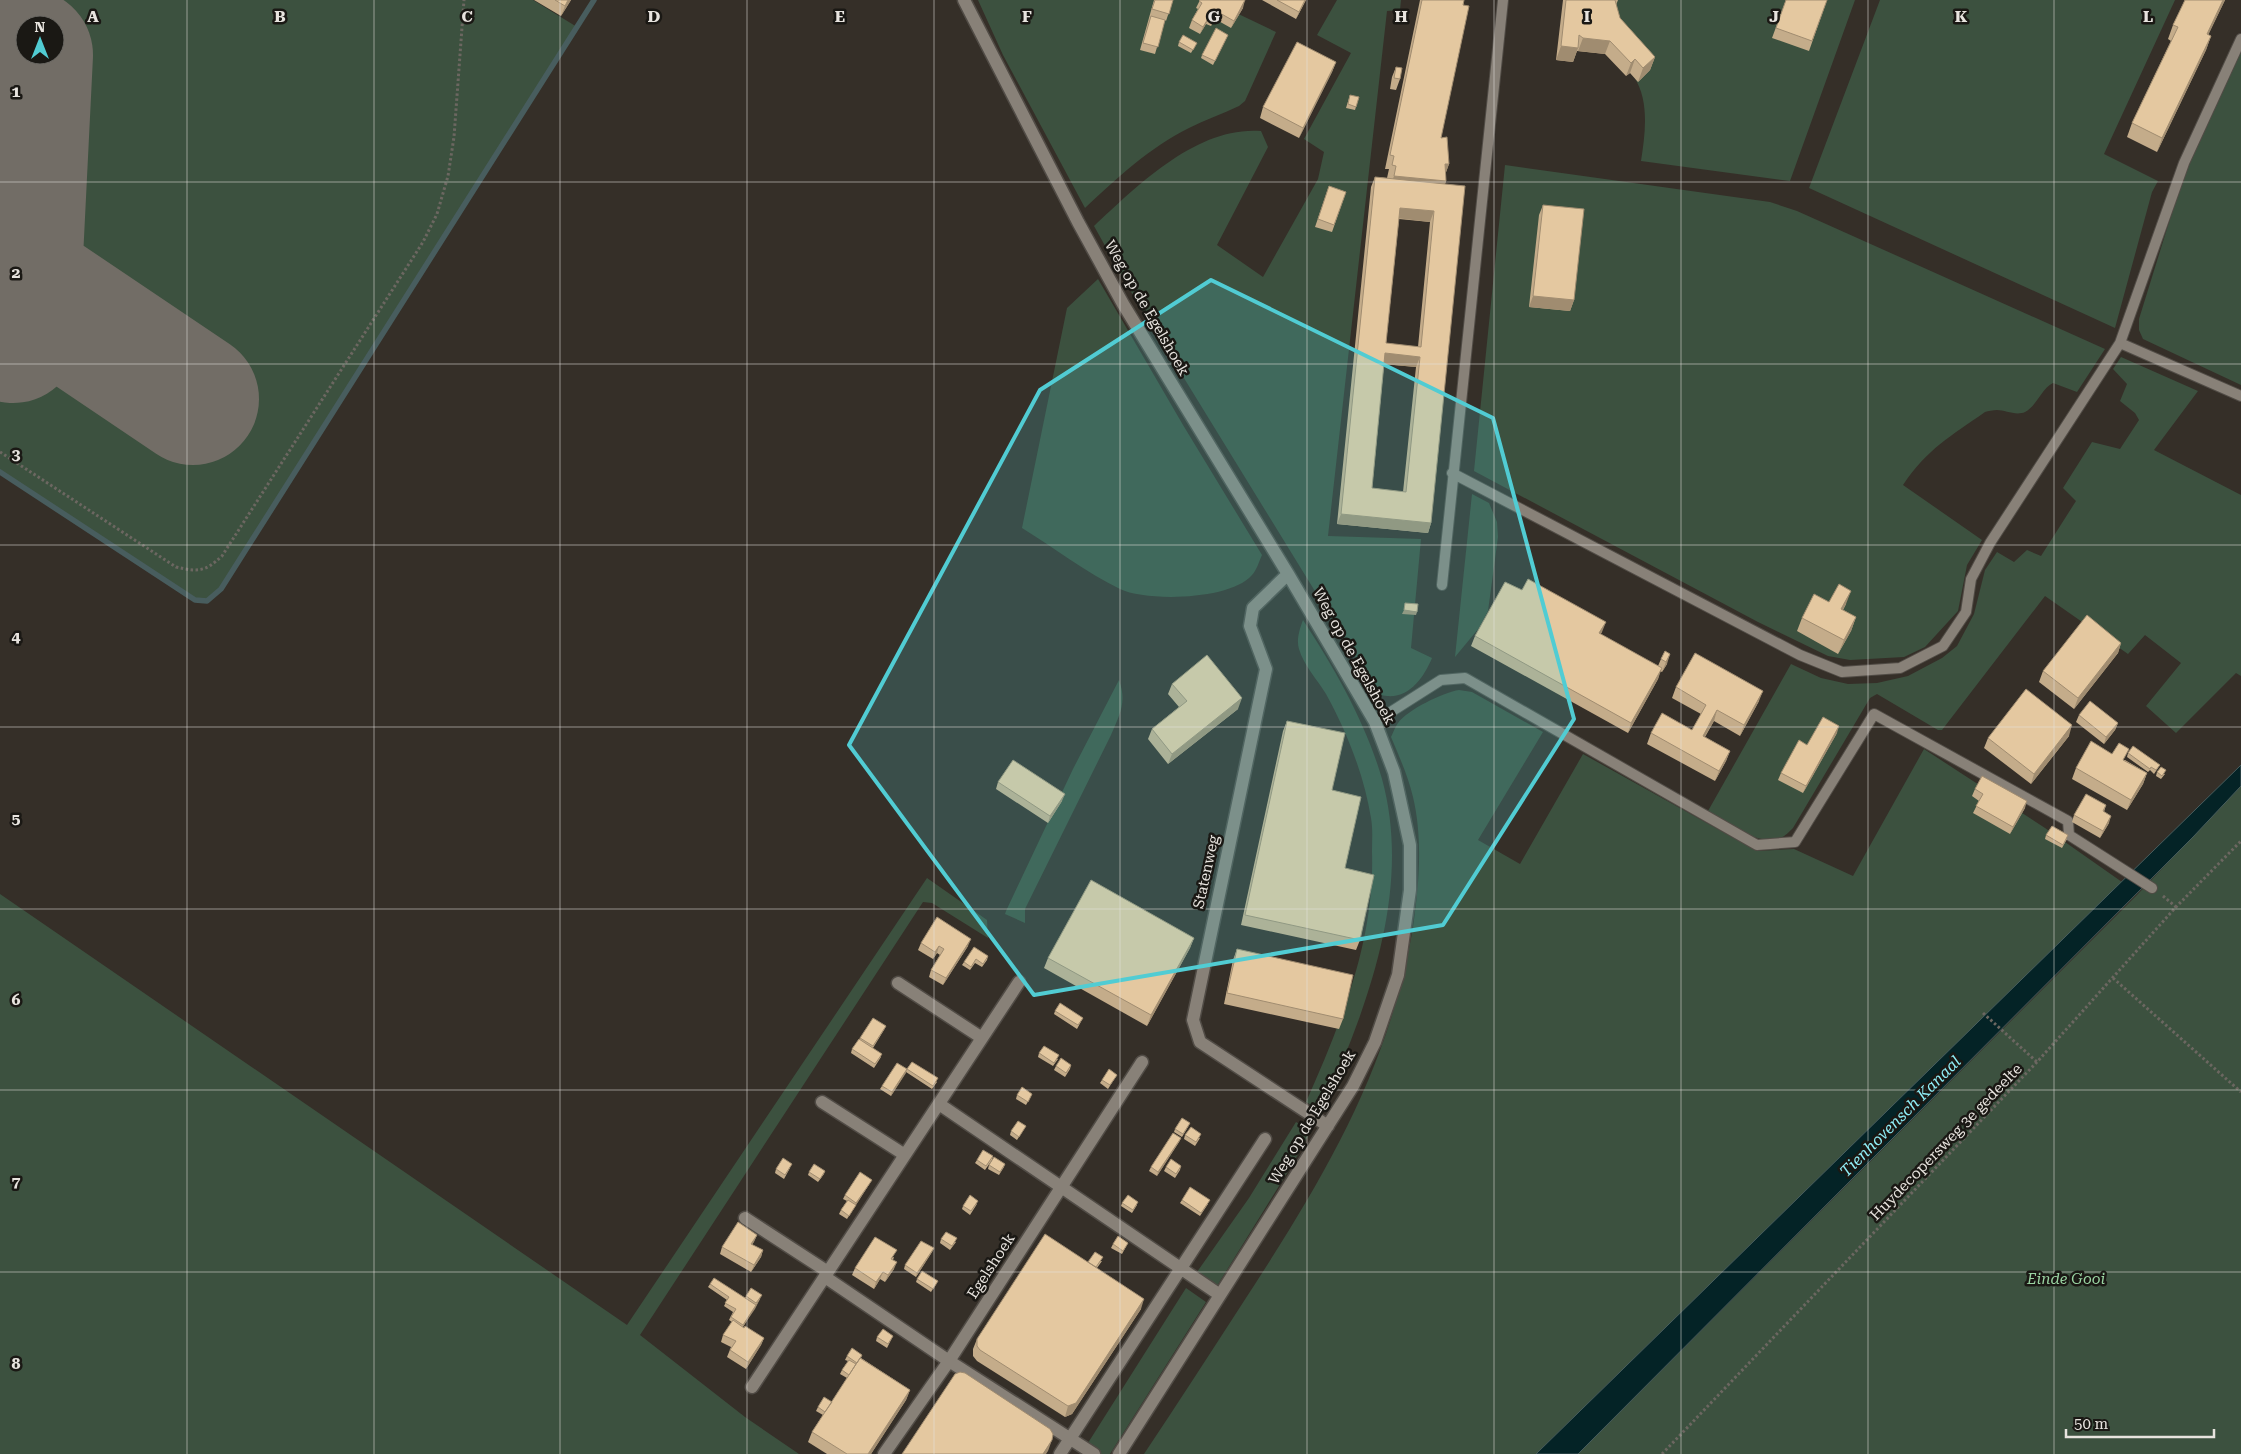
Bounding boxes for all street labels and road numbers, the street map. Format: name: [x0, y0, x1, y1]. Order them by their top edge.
street label: Weg op de Egelshoek: [1101, 237, 1193, 379]
street label: Weg op de Egelshoek: [1309, 584, 1399, 728]
street label: Statenweg: [1189, 833, 1223, 910]
street label: Weg op de Egelshoek: [1265, 1046, 1360, 1187]
street label: Huydecopersweg 3e gedeelte: [1866, 1060, 2026, 1224]
street label: Egelshoek: [963, 1230, 1019, 1302]

